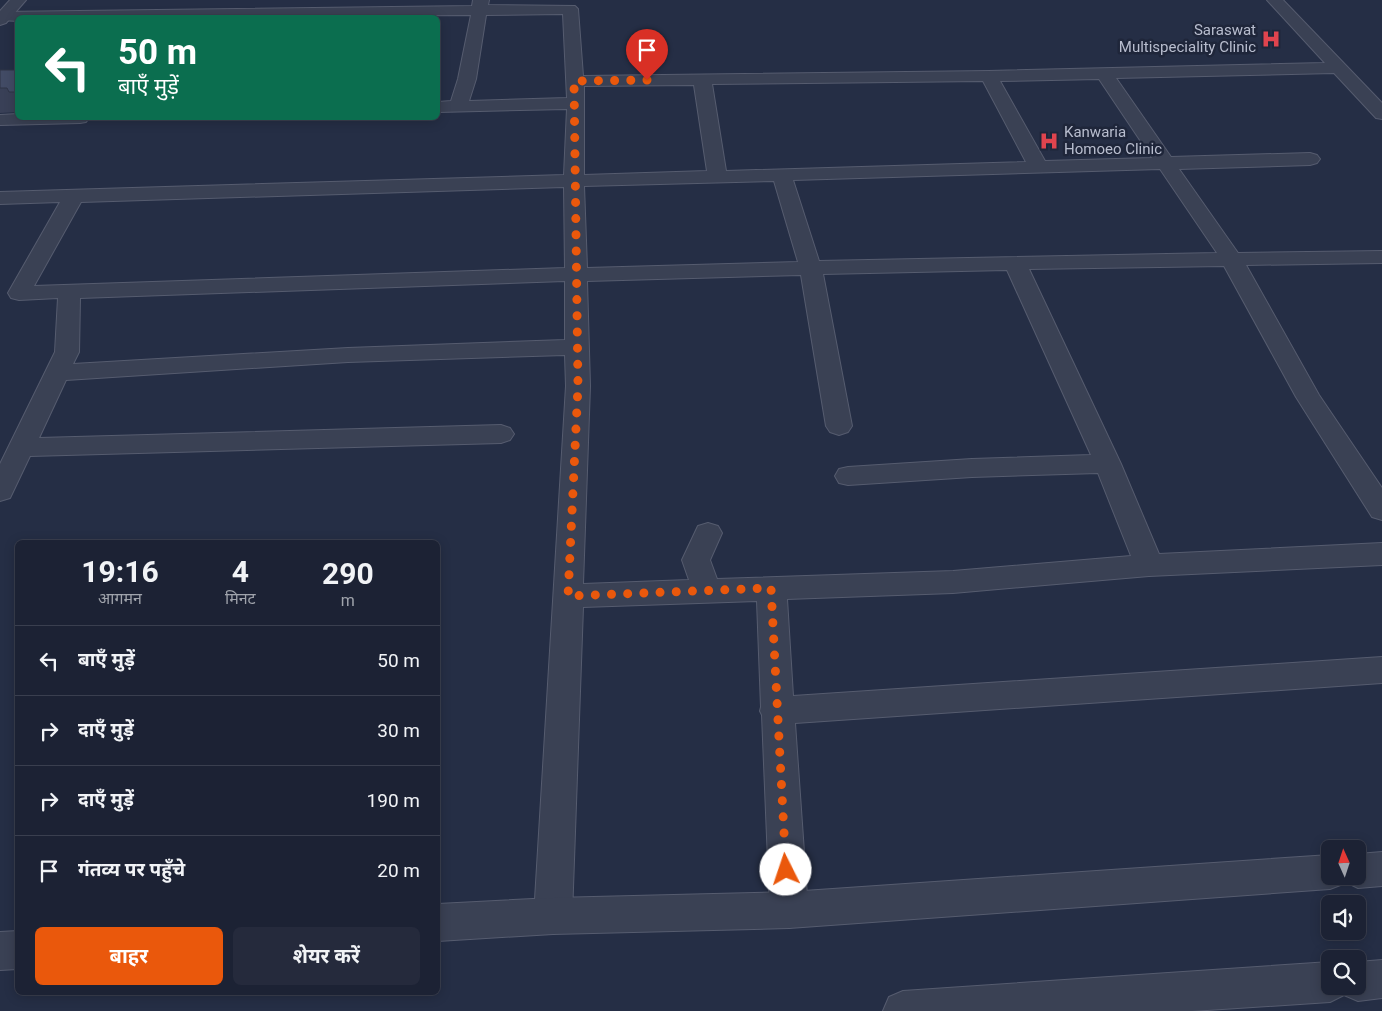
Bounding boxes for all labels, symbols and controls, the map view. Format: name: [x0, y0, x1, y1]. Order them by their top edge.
place label: Saraswat Multispeciality Clinic: [1119, 21, 1256, 56]
hospital icon: Saraswat Multispeciality Clinic: [1260, 28, 1282, 50]
pin: [626, 29, 668, 80]
text: 50 m: [118, 32, 197, 73]
icon: left: [35, 35, 100, 100]
icon: arrive: [633, 36, 661, 64]
text: बाएँ मुड़ें: [118, 74, 179, 99]
place label: Kanwaria Homoeo Clinic: [1064, 123, 1162, 158]
hospital icon: Kanwaria Homoeo Clinic: [1038, 130, 1060, 152]
text: 19:16: [81, 554, 159, 589]
text: 4: [232, 554, 249, 589]
text: 290: [322, 556, 374, 591]
text: आगमन: [98, 589, 142, 608]
text: मिनट: [225, 589, 256, 608]
text: m: [341, 591, 355, 610]
icon: left: [35, 647, 63, 675]
text: बाएँ मुड़ें: [78, 648, 135, 671]
text: 50 m: [377, 649, 420, 672]
icon: right: [35, 717, 63, 745]
text: दाएँ मुड़ें: [78, 718, 134, 741]
text: 30 m: [377, 719, 420, 742]
icon: right: [35, 787, 63, 815]
text: दाएँ मुड़ें: [78, 788, 134, 811]
text: 190 m: [367, 789, 420, 812]
north arrow: [1321, 840, 1366, 885]
map controls: [1321, 840, 1366, 995]
position arrow: [759, 843, 811, 895]
icon: arrive: [35, 857, 63, 885]
text: गंतव्य पर पहुँचे: [78, 858, 185, 881]
text: 20 m: [377, 859, 420, 882]
button: sound: [1321, 895, 1366, 940]
button: बाहर: [35, 927, 223, 985]
button: शेयर करें: [233, 927, 420, 985]
button: search: [1321, 950, 1366, 995]

